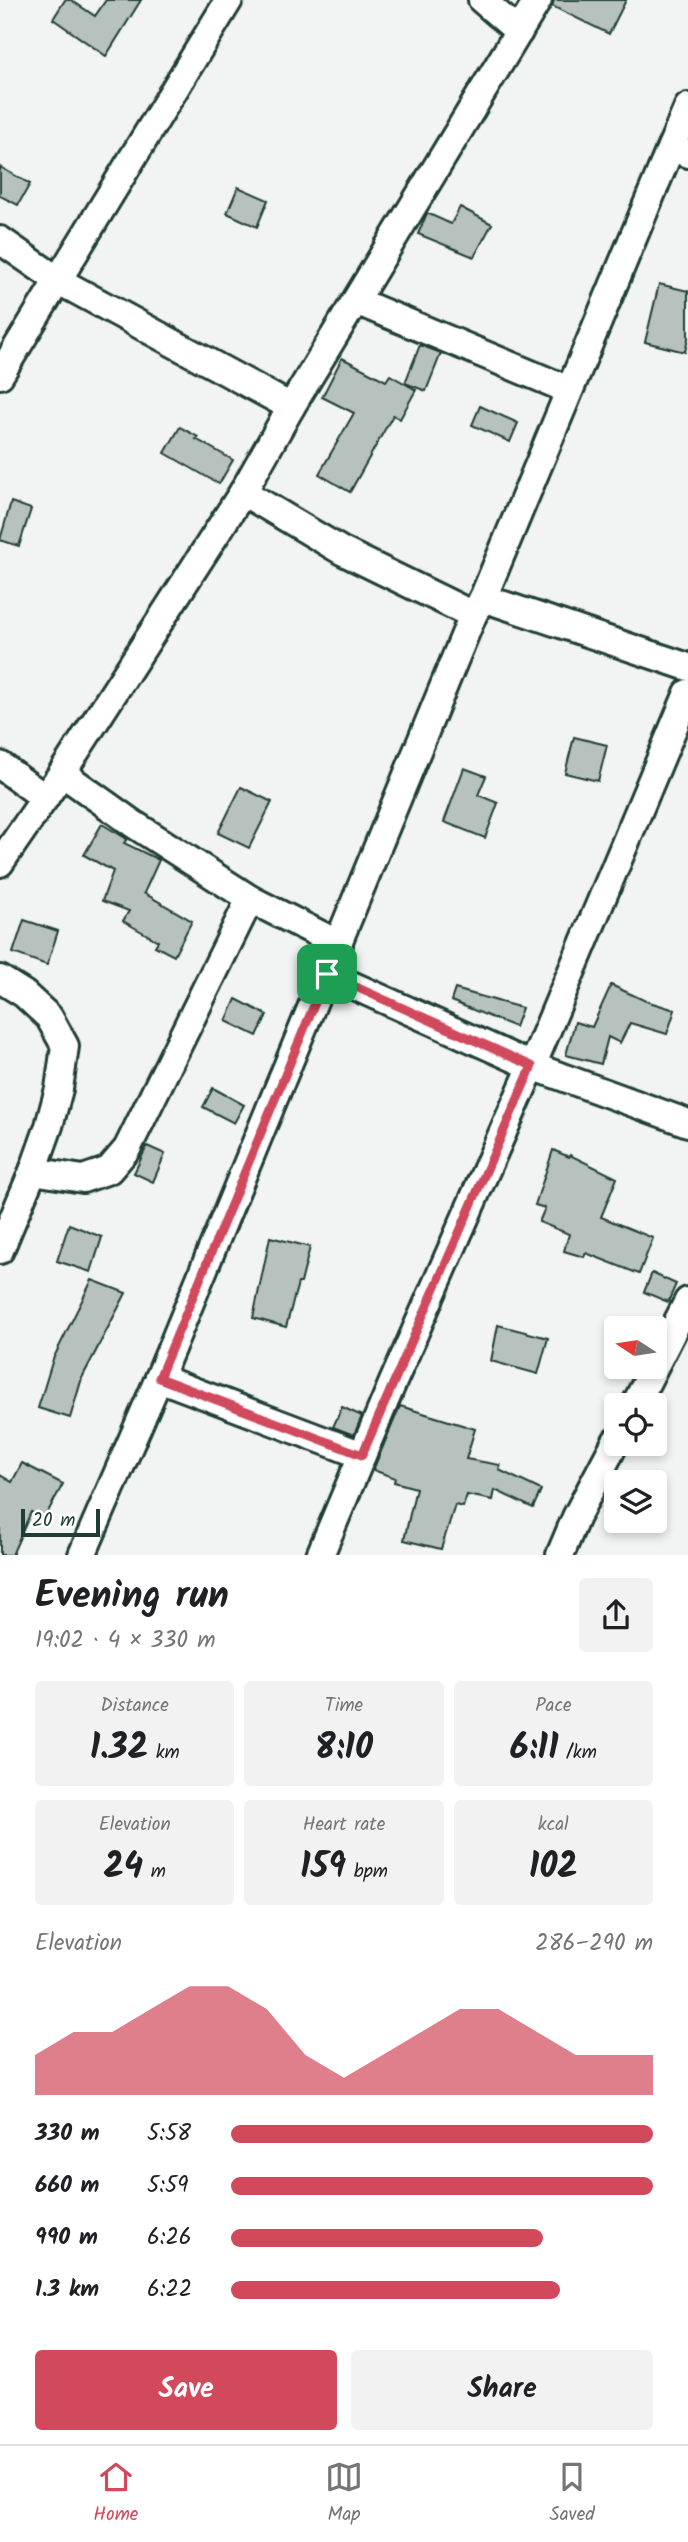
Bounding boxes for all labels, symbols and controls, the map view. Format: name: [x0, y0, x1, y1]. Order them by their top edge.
pin: [297, 944, 357, 1004]
icon: arrive: [308, 955, 346, 993]
north arrow: [604, 1316, 667, 1379]
map controls: [604, 1316, 667, 1533]
button: locate: [604, 1393, 667, 1456]
button: layers: [604, 1470, 667, 1533]
scale bar: [21, 1506, 100, 1538]
text: 20 m: [32, 1506, 75, 1536]
text: Evening run: [35, 1567, 229, 1627]
button: share: [579, 1578, 653, 1652]
text: 19:02 · 4 × 330 m: [35, 1623, 216, 1659]
text: Distance: [101, 1691, 169, 1721]
text: Time: [325, 1691, 363, 1721]
text: Pace: [535, 1691, 571, 1721]
text: 1.32: [90, 1721, 148, 1777]
text: 8:10: [315, 1721, 373, 1777]
text: 6:11: [510, 1721, 558, 1777]
text: km: [148, 1738, 180, 1768]
text: /km: [558, 1738, 597, 1768]
text: Elevation: [99, 1810, 171, 1840]
text: Heart rate: [303, 1810, 385, 1840]
text: kcal: [538, 1810, 569, 1840]
text: 24: [104, 1840, 143, 1896]
text: 159: [300, 1840, 346, 1896]
text: 102: [529, 1840, 578, 1896]
text: m: [143, 1857, 166, 1887]
text: bpm: [346, 1857, 388, 1887]
text: Elevation: [35, 1926, 122, 1962]
text: 286–290 m: [535, 1926, 653, 1962]
text: 330 m: [35, 2116, 100, 2152]
text: 5:58: [147, 2116, 191, 2152]
text: 660 m: [35, 2168, 99, 2204]
text: 5:59: [147, 2168, 189, 2204]
text: 990 m: [35, 2220, 98, 2256]
text: 6:26: [147, 2220, 192, 2256]
text: 1.3 km: [35, 2272, 99, 2308]
text: 6:22: [147, 2272, 192, 2308]
button: Save: [35, 2350, 337, 2430]
button: Share: [351, 2350, 653, 2430]
tab: Home: [93, 2458, 138, 2530]
tab: Map: [325, 2458, 363, 2530]
tab: Saved: [550, 2458, 595, 2530]

